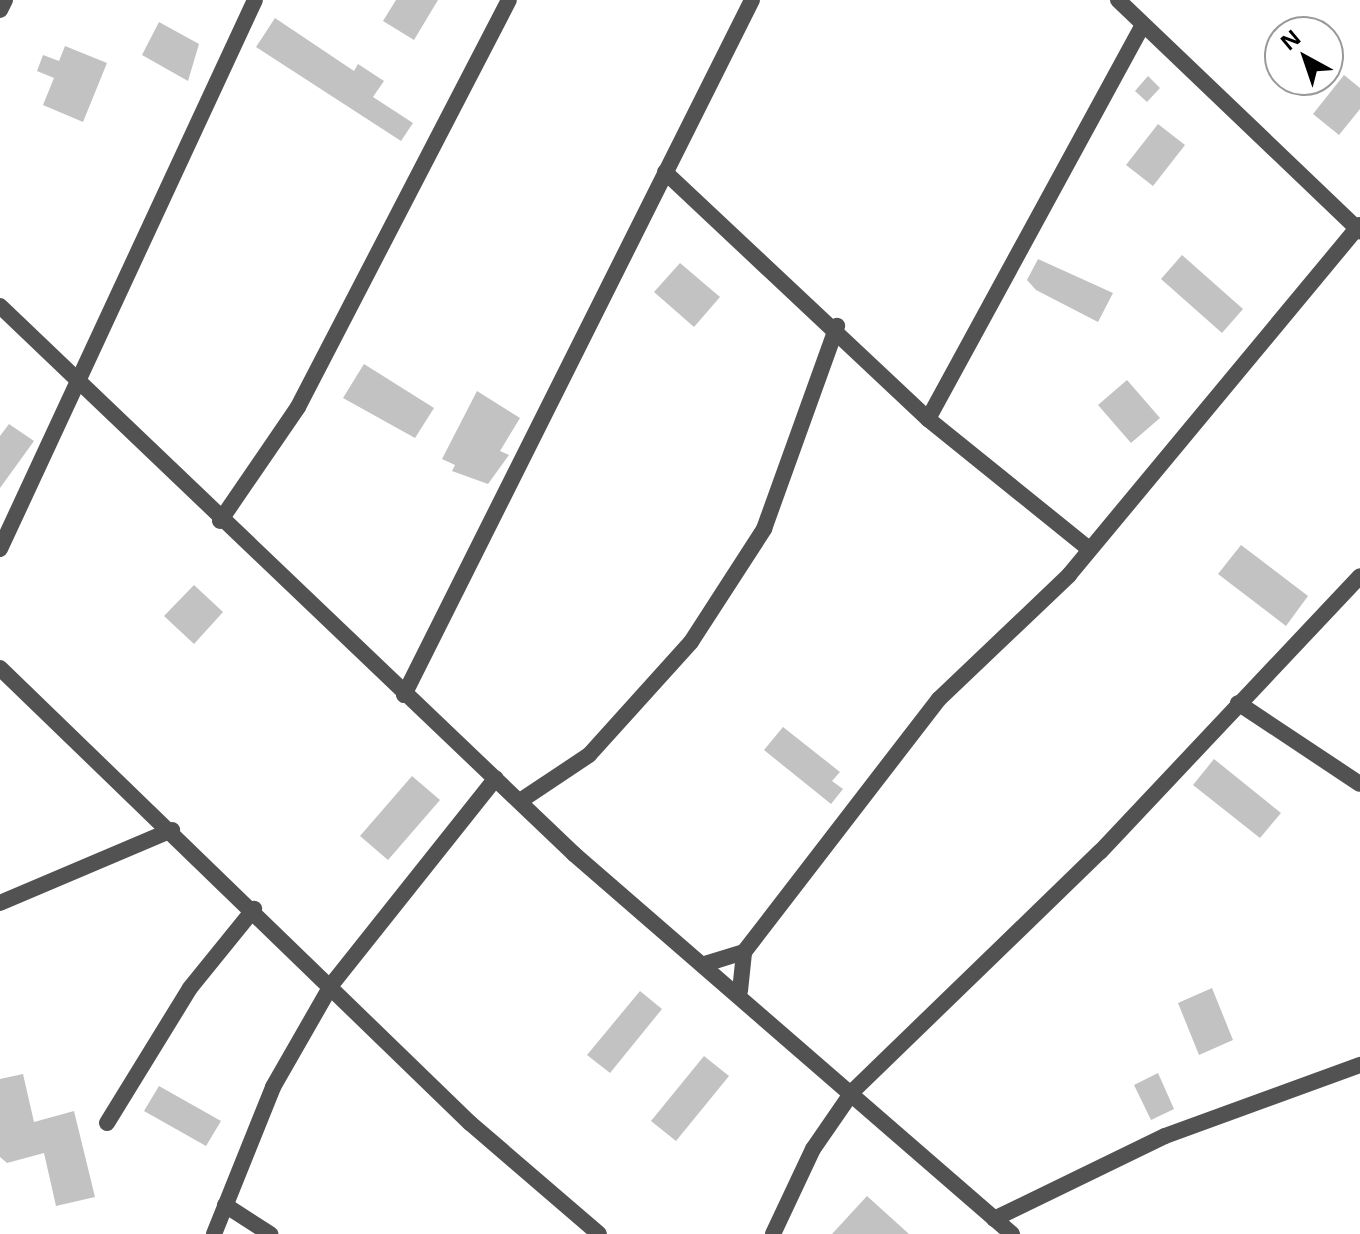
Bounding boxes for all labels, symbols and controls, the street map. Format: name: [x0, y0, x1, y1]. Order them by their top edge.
north arrow: [1264, 16, 1344, 96]
text: N: [1273, 22, 1306, 56]

